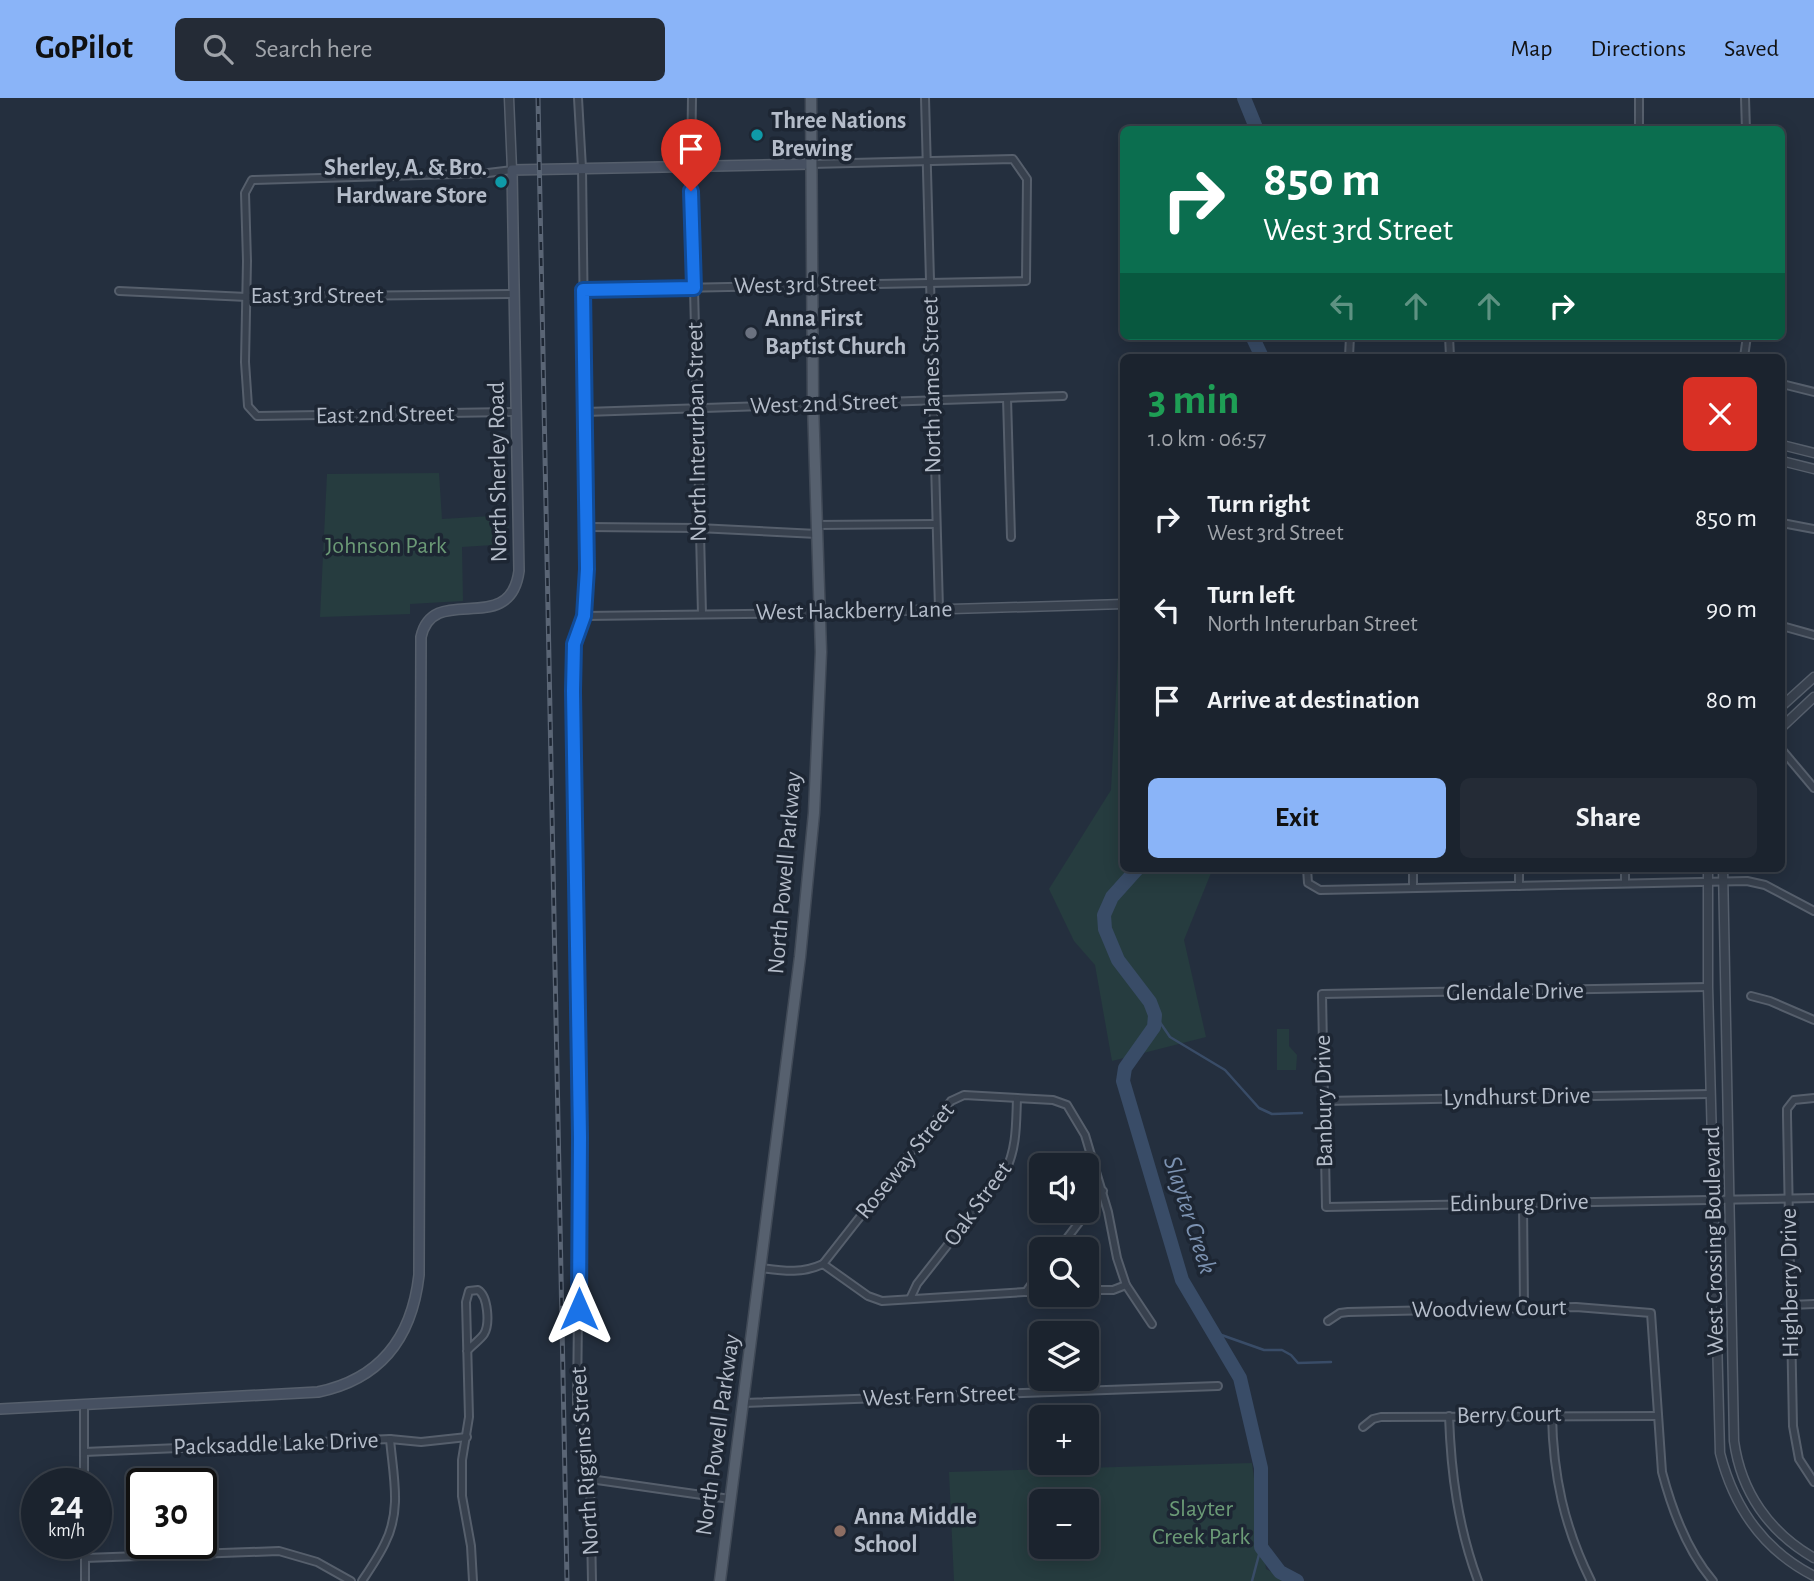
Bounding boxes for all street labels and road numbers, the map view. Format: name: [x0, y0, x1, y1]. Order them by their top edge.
street label: West 3rd Street: [734, 272, 877, 298]
street label: East 3rd Street: [250, 284, 384, 308]
street label: North James Street: [918, 296, 946, 474]
street label: North Interurban Street: [683, 322, 711, 542]
street label: North Sherley Road: [484, 381, 512, 563]
street label: West 2nd Street: [750, 389, 899, 419]
street label: East 2nd Street: [315, 402, 455, 428]
street label: West Hackberry Lane: [755, 597, 953, 625]
street label: North Powell Parkway: [764, 771, 806, 975]
street label: Glendale Drive: [1446, 979, 1584, 1005]
street label: Banbury Drive: [1311, 1034, 1337, 1168]
street label: Lyndhurst Drive: [1443, 1084, 1591, 1110]
street label: Roseway Street: [851, 1098, 959, 1224]
street label: West Crossing Boulevard: [1700, 1126, 1728, 1356]
street label: Oak Street: [940, 1157, 1017, 1251]
street label: Edinburg Drive: [1449, 1190, 1589, 1216]
street label: Highberry Drive: [1777, 1208, 1803, 1358]
street label: Woodview Court: [1411, 1296, 1567, 1322]
street label: North Powell Parkway: [692, 1333, 744, 1537]
street label: North Riggins Street: [566, 1365, 604, 1556]
street label: West Fern Street: [862, 1381, 1016, 1411]
street label: Berry Court: [1456, 1402, 1562, 1428]
street label: Packsaddle Lake Drive: [173, 1428, 379, 1460]

